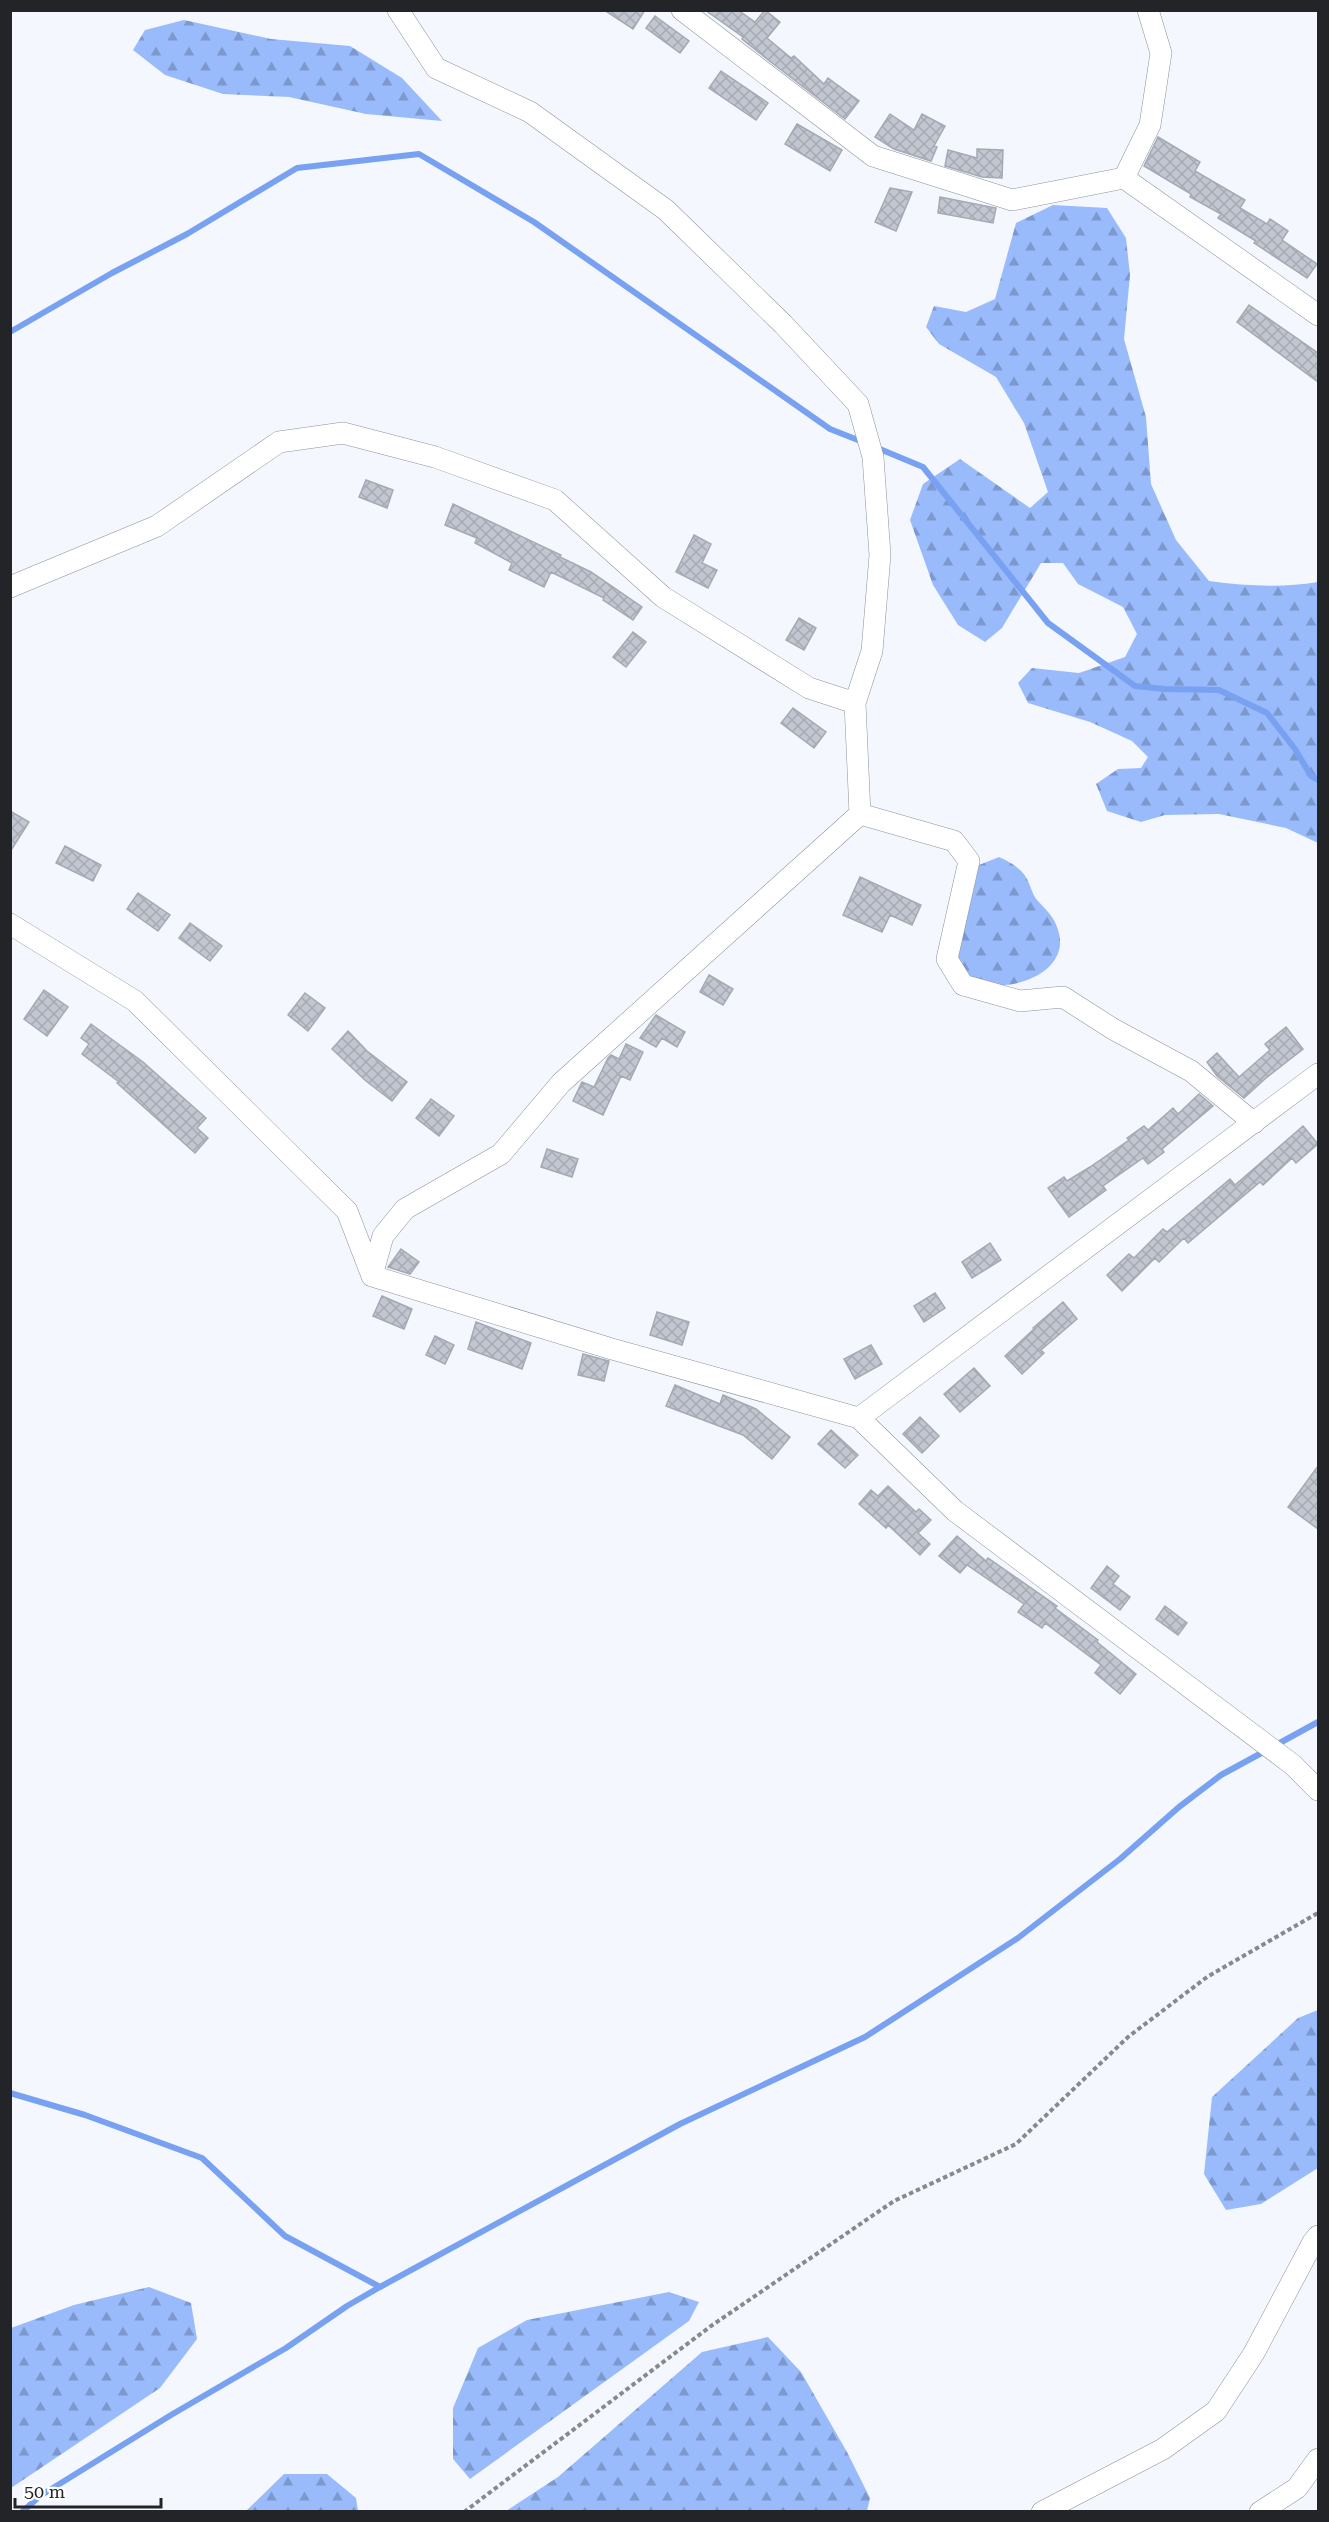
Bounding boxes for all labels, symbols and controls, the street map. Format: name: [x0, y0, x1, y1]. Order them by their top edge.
scale bar: [15, 2471, 160, 2509]
text: 50 m: [24, 2481, 65, 2502]

